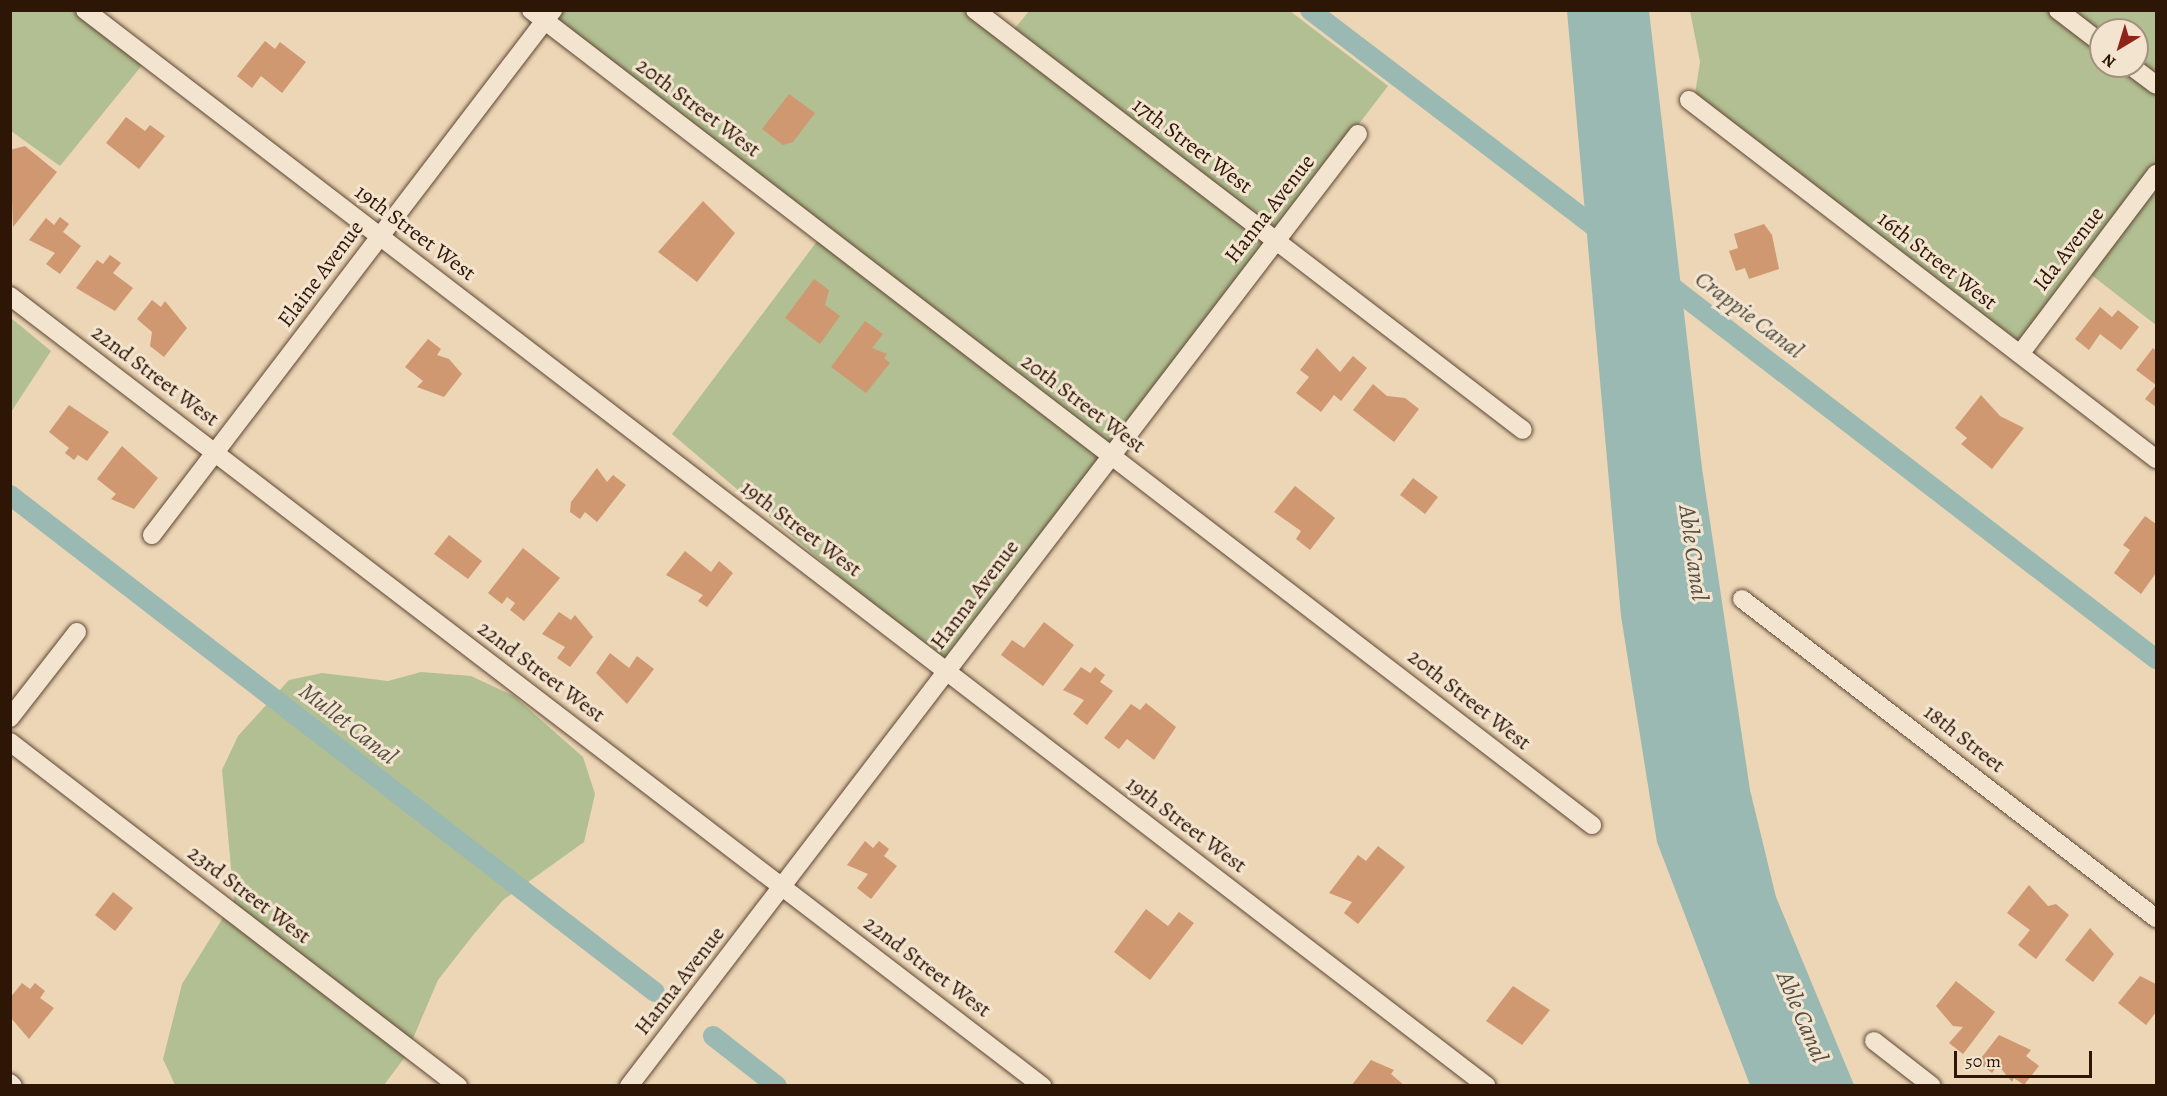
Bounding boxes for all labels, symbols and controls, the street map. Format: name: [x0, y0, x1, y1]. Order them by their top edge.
north arrow: [2089, 18, 2149, 78]
text: N: [2098, 48, 2121, 73]
street label: 20th Street West: [631, 53, 765, 163]
street label: 17th Street West: [1127, 92, 1257, 200]
street label: Hanna Avenue: [1219, 149, 1321, 269]
street label: 19th Street West: [349, 179, 481, 287]
street label: Ida Avenue: [2028, 202, 2110, 296]
street label: 16th Street West: [1872, 206, 2002, 316]
street label: Elaine Avenue: [272, 215, 370, 333]
water label: Crappie Canal: [1689, 265, 1809, 365]
street label: 22nd Street West: [86, 320, 224, 432]
street label: 20th Street West: [1016, 349, 1150, 459]
street label: 19th Street West: [735, 475, 867, 583]
water label: Able Canal: [1672, 503, 1714, 603]
street label: Hanna Avenue: [925, 535, 1025, 655]
street label: 22nd Street West: [472, 616, 610, 728]
street label: 20th Street West: [1402, 644, 1536, 756]
water label: Mullet Canal: [293, 677, 403, 771]
street label: 18th Street: [1918, 699, 2010, 779]
street label: 19th Street West: [1120, 771, 1252, 879]
street label: 23rd Street West: [182, 840, 316, 950]
street label: 22nd Street West: [858, 911, 996, 1023]
street label: Hanna Avenue: [629, 921, 731, 1041]
water label: Able Canal: [1770, 967, 1834, 1067]
scale bar: [1957, 1039, 2095, 1077]
text: 50 m: [1965, 1049, 2001, 1073]

